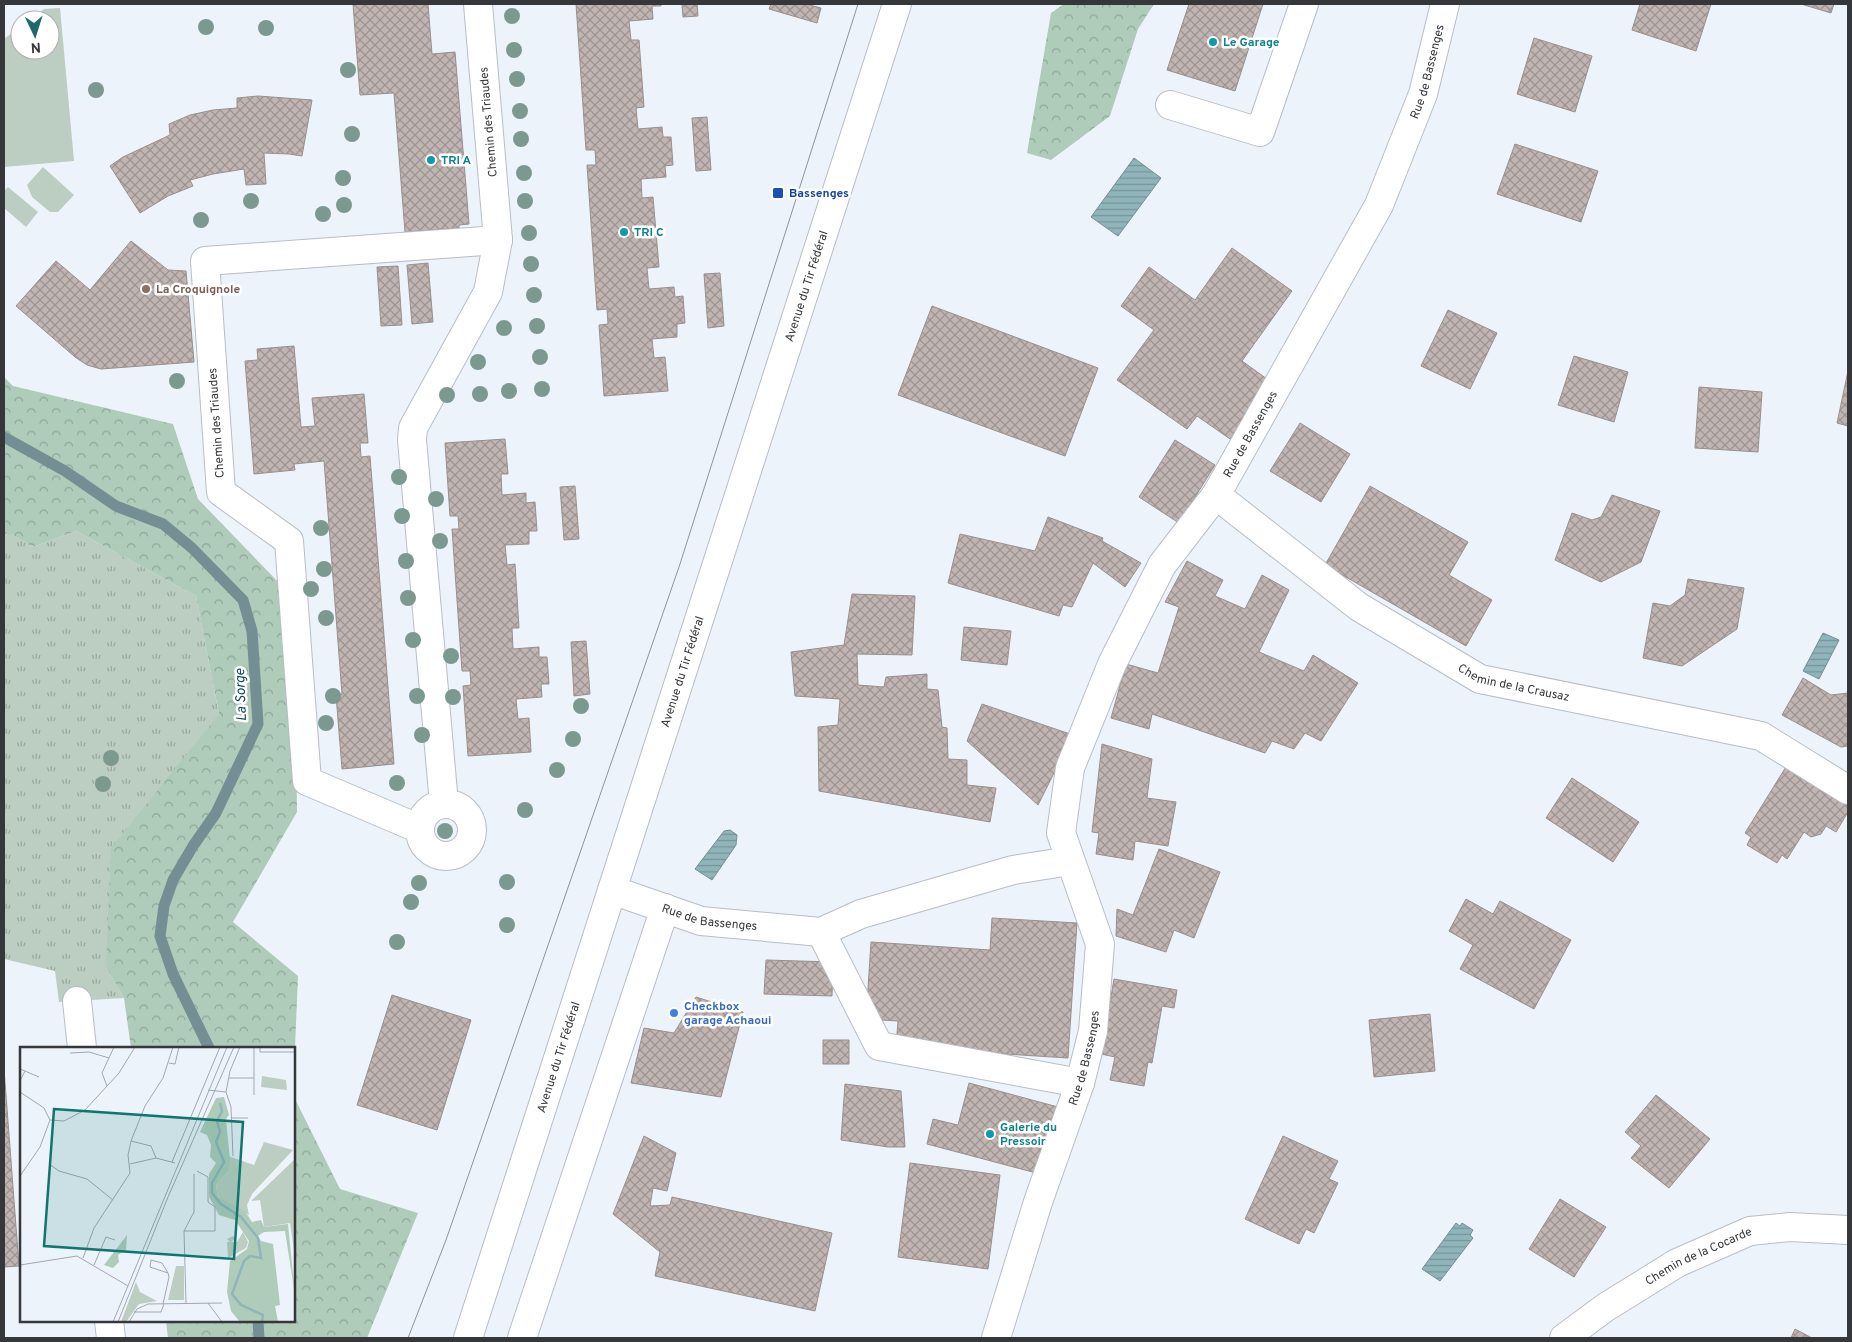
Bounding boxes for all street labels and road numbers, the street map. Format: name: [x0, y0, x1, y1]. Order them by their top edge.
street label: Rue de Bassenges: [1407, 23, 1449, 121]
street label: Chemin des Triaudes: [476, 66, 502, 178]
street label: Avenue du Tir Fédéral: [782, 229, 833, 344]
street label: Chemin des Triaudes: [205, 367, 229, 479]
street label: Rue de Bassenges: [1220, 388, 1282, 481]
street label: Avenue du Tir Fédéral: [658, 614, 709, 729]
street label: Chemin de la Crausaz: [1455, 661, 1571, 706]
street label: Rue de Bassenges: [659, 901, 758, 935]
street label: Avenue du Tir Fédéral: [534, 1000, 585, 1115]
street label: Rue de Bassenges: [1066, 1010, 1104, 1108]
street label: Chemin de la Cocarde: [1642, 1224, 1755, 1290]

